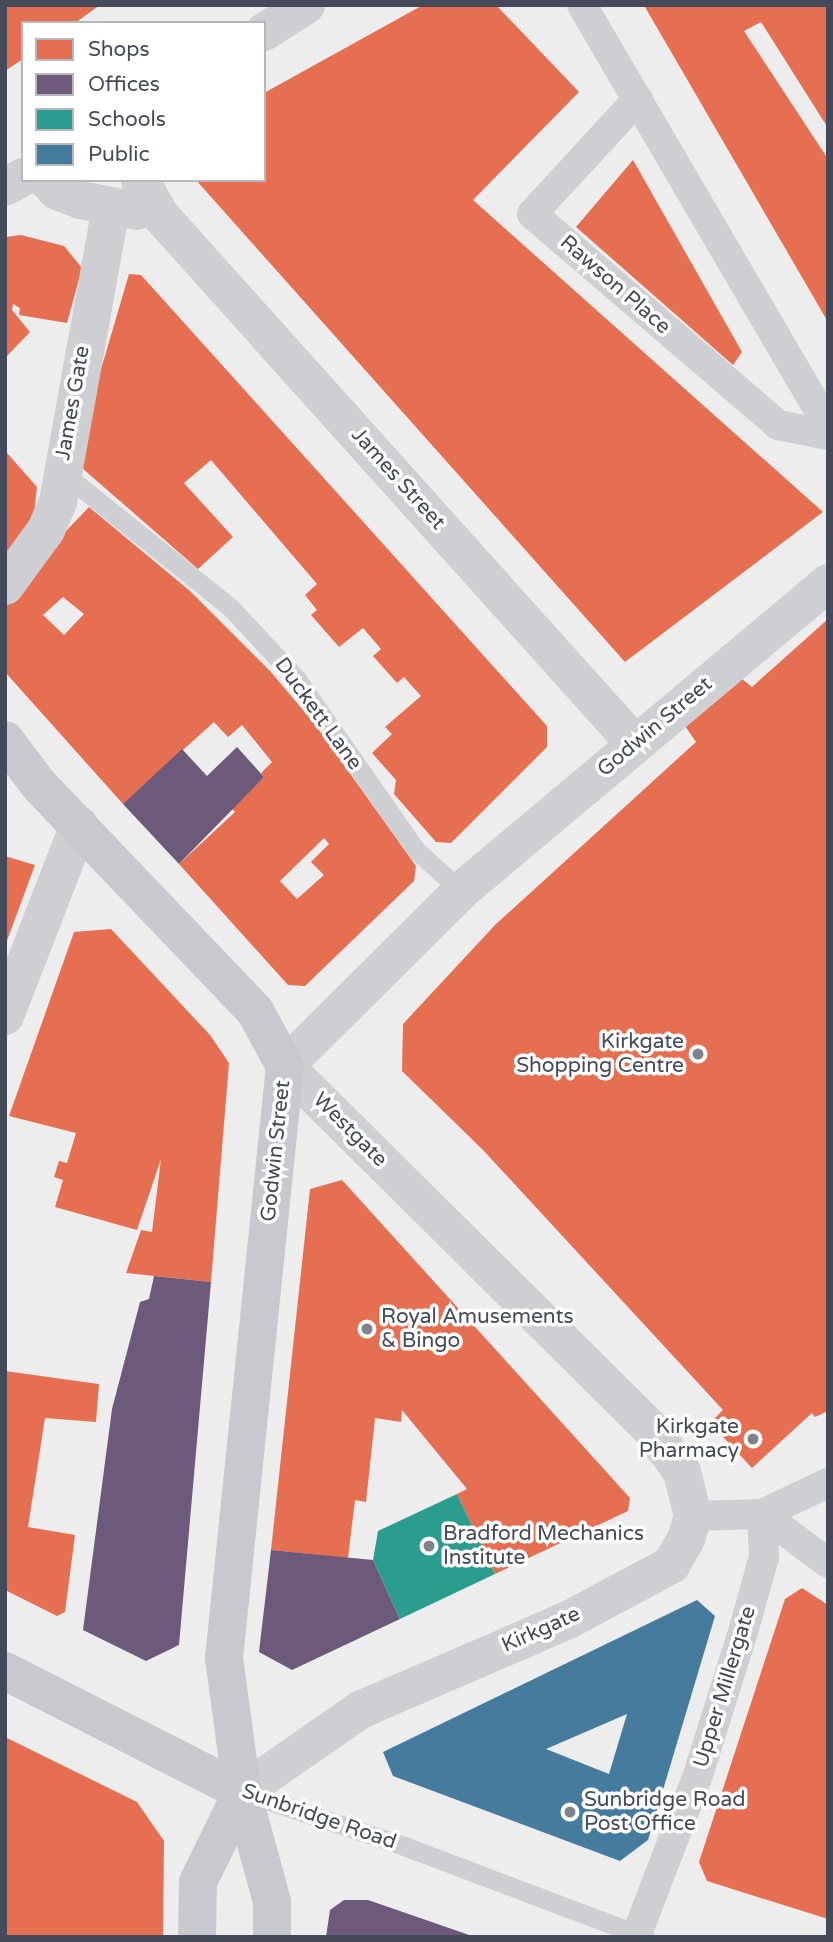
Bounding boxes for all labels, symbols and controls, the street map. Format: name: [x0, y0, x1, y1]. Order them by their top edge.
legend: [21, 21, 266, 182]
text: Shops: [88, 37, 150, 62]
text: Offices: [88, 72, 160, 97]
text: Schools: [88, 107, 166, 132]
text: Public: [88, 142, 150, 167]
street label: Rawson Place: [555, 230, 675, 340]
street label: James Gate: [51, 344, 95, 462]
street label: James Street: [346, 423, 450, 535]
street label: Duckett Lane: [269, 653, 367, 775]
street label: Godwin Street: [592, 672, 718, 782]
place label: Kirkgate Shopping Centre: [516, 1029, 684, 1079]
marker: Kirkgate Shopping Centre: [690, 1046, 706, 1062]
street label: Godwin Street: [256, 1079, 296, 1223]
street label: Westgate: [308, 1088, 392, 1172]
place label: Royal Amusements & Bingo: [381, 1304, 574, 1354]
marker: Royal Amusements & Bingo: [359, 1321, 375, 1337]
place label: Kirkgate Pharmacy: [639, 1414, 739, 1464]
marker: Kirkgate Pharmacy: [745, 1431, 761, 1447]
place label: Bradford Mechanics Institute: [443, 1521, 644, 1571]
marker: Bradford Mechanics Institute: [421, 1538, 437, 1554]
street label: Kirkgate: [498, 1602, 584, 1658]
street label: Upper Millergate: [688, 1603, 762, 1771]
street label: Sunbridge Road: [239, 1779, 399, 1855]
place label: Sunbridge Road Post Office: [584, 1787, 745, 1837]
marker: Sunbridge Road Post Office: [562, 1804, 578, 1820]

